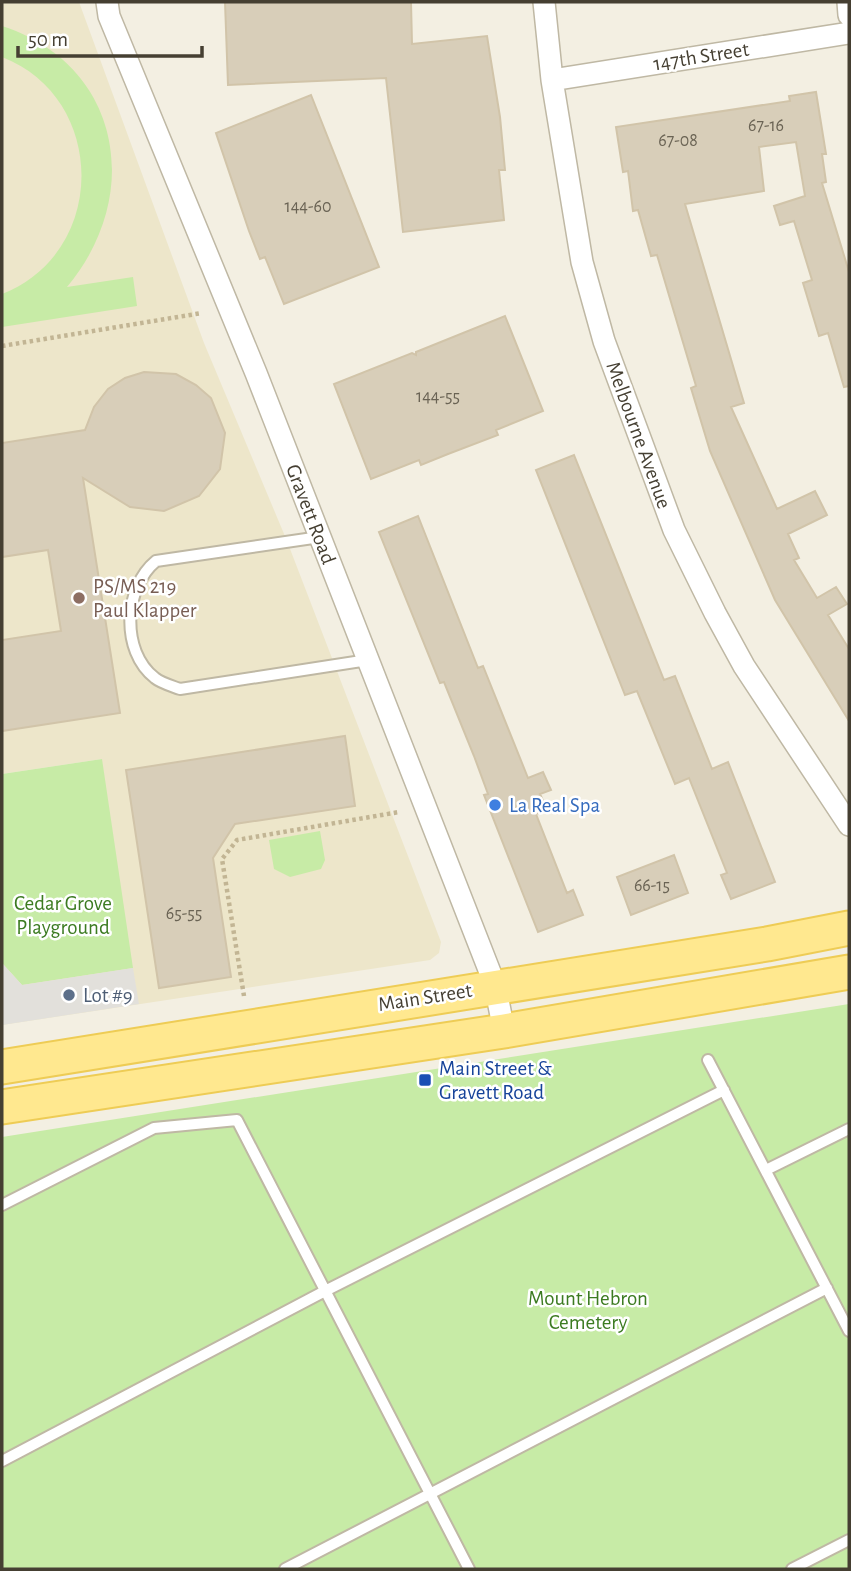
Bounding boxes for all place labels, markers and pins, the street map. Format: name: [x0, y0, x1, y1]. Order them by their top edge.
place label: PS/MS 219 Paul Klapper: [93, 576, 197, 621]
marker: PS/MS 219 Paul Klapper: [71, 590, 87, 606]
place label: La Real Spa: [509, 795, 600, 816]
marker: La Real Spa: [487, 797, 503, 813]
place label: Lot #9: [83, 985, 133, 1006]
marker: Lot #9: [61, 987, 77, 1003]
place label: Main Street & Gravett Road: [439, 1058, 552, 1103]
marker: Main Street & Gravett Road: [417, 1072, 433, 1088]

